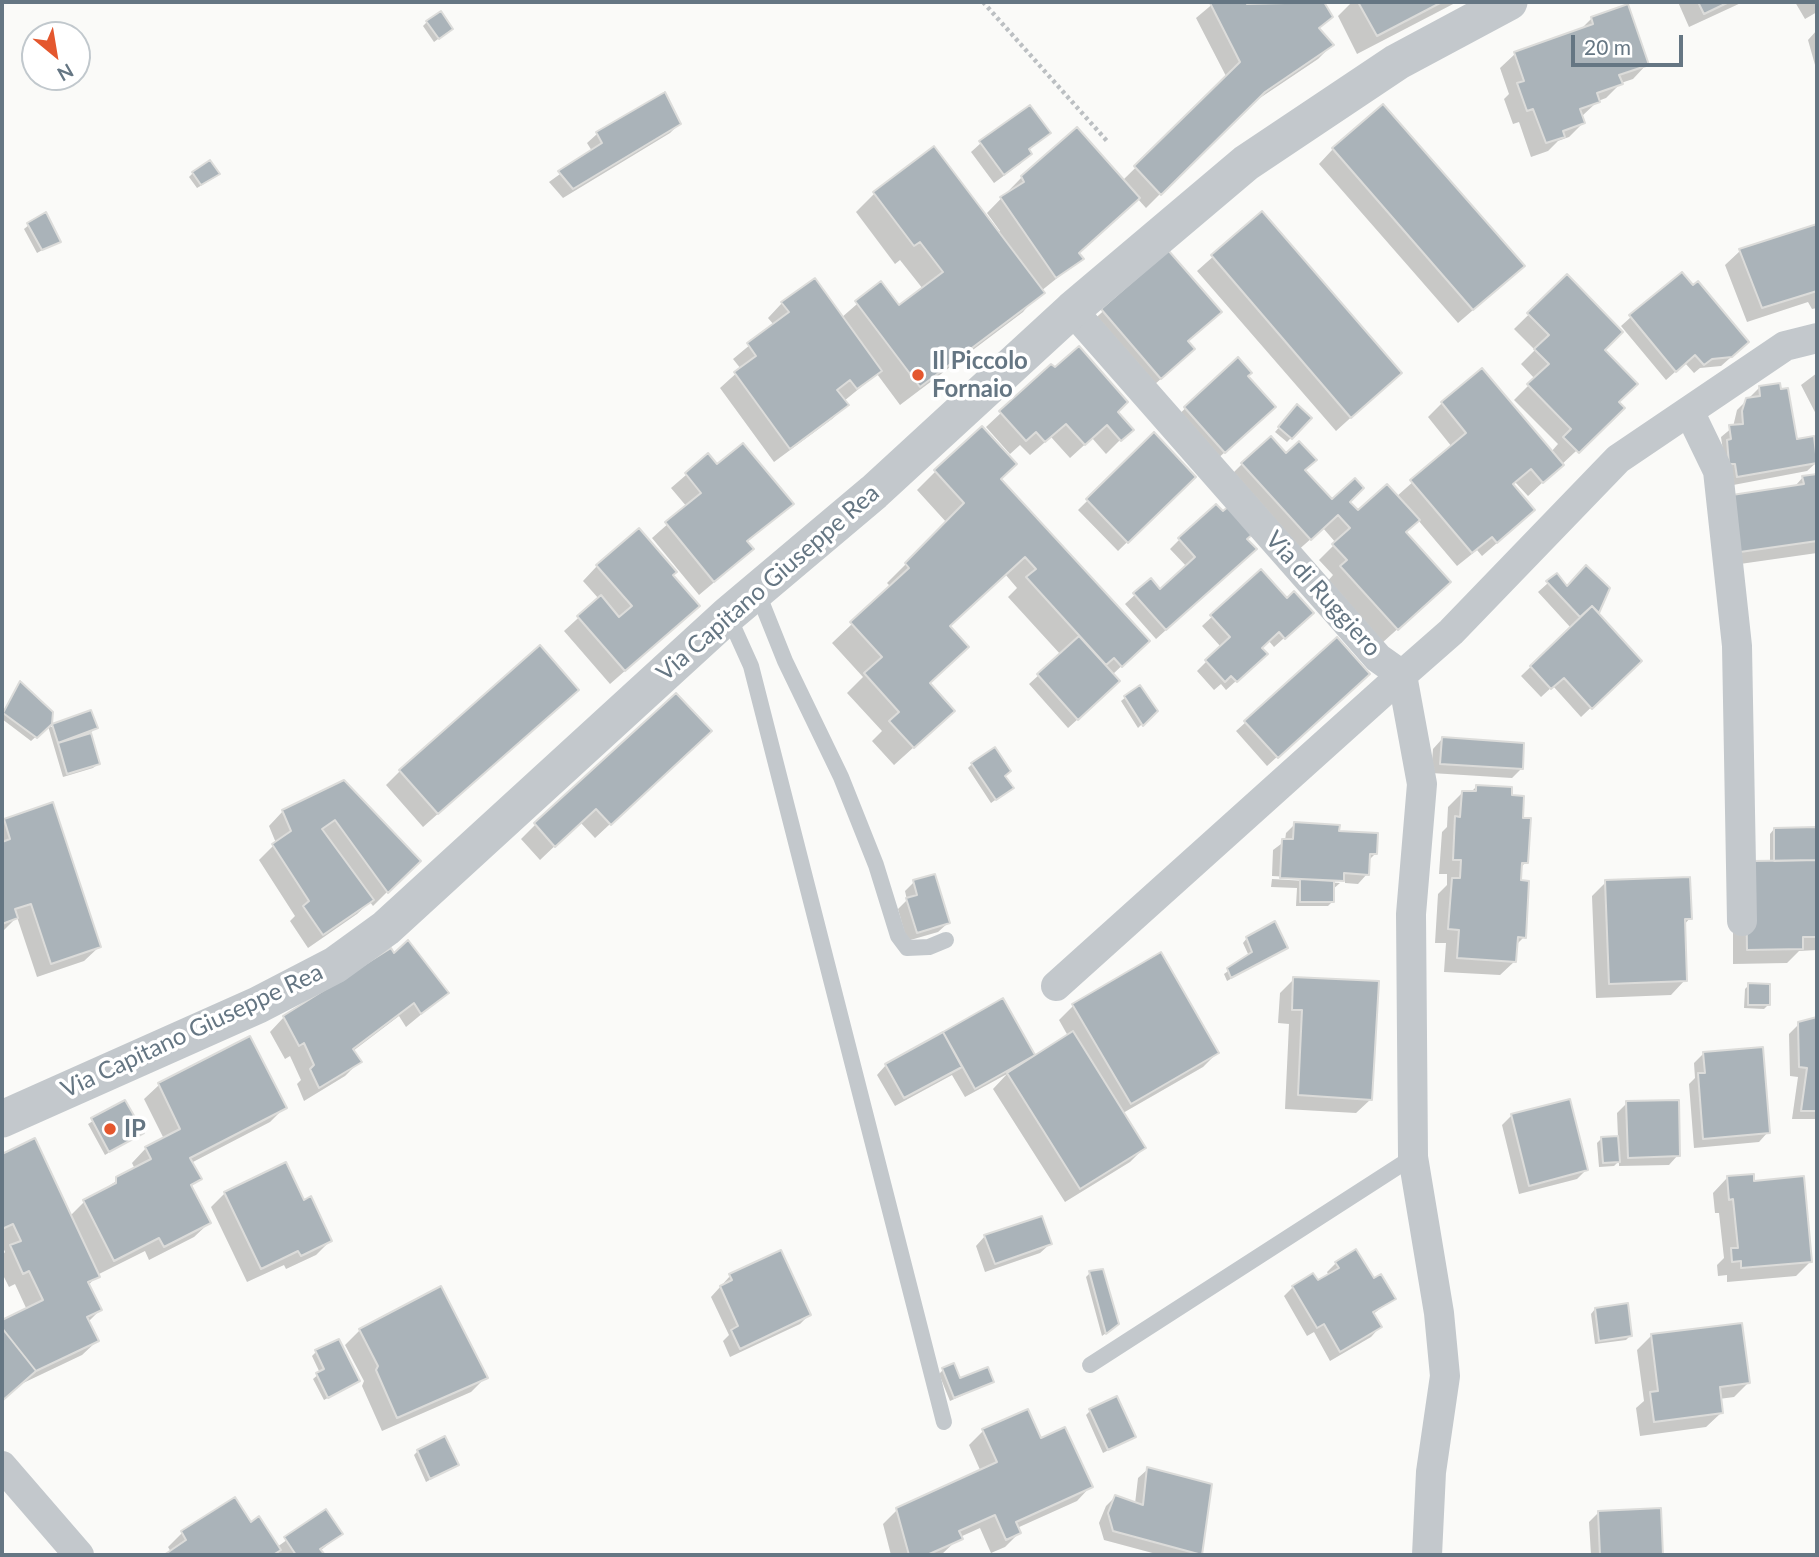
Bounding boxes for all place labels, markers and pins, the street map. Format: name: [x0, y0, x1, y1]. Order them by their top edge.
place label: Il Piccolo Fornaio: [932, 347, 1028, 403]
marker: Il Piccolo Fornaio: [910, 367, 926, 383]
place label: IP: [124, 1115, 146, 1143]
marker: IP: [102, 1121, 118, 1137]

